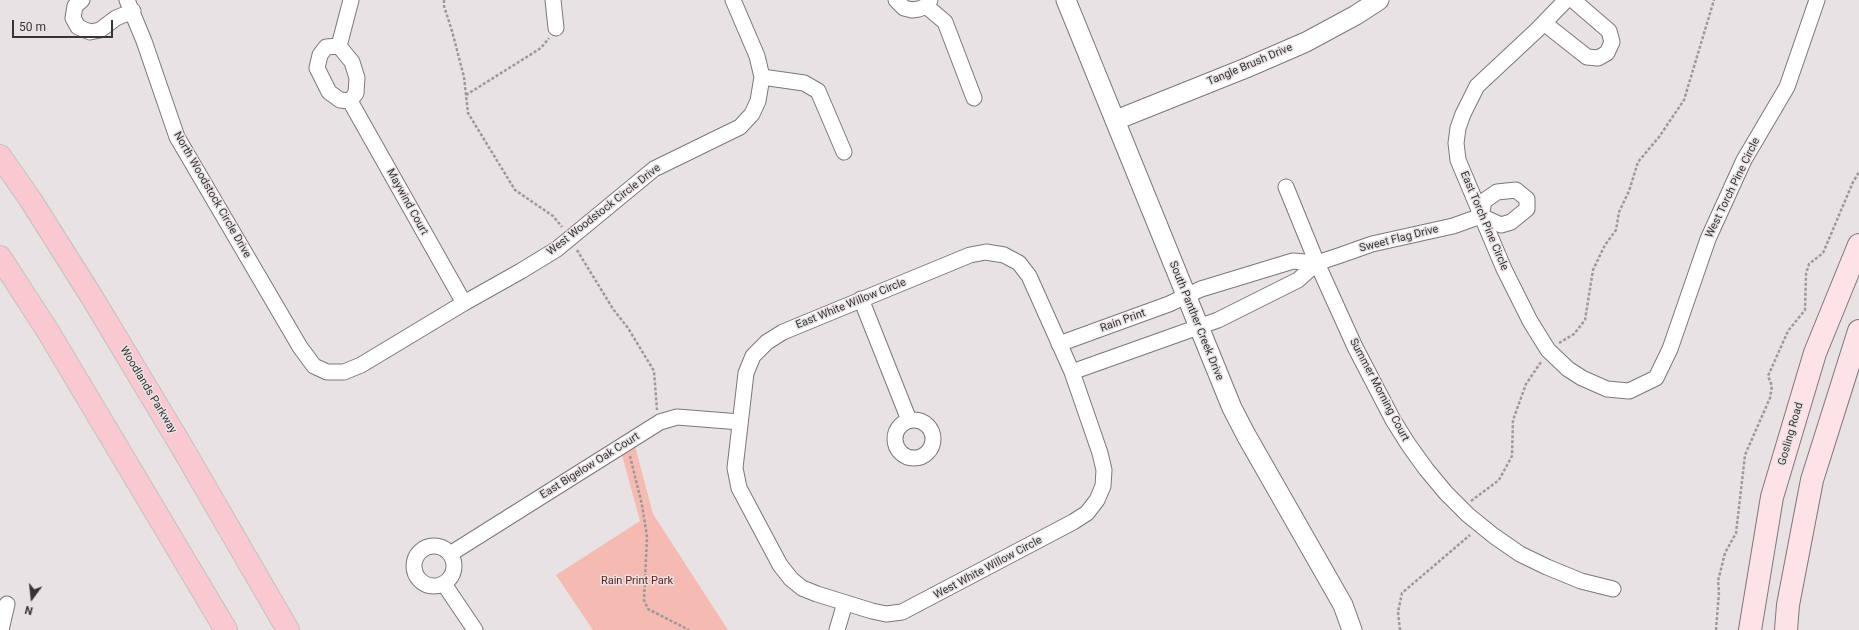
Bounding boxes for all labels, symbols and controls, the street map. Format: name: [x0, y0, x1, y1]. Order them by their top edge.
scale bar: [14, 12, 115, 38]
text: 50 m: [19, 20, 46, 34]
street label: Tangle Brush Drive: [1205, 41, 1295, 89]
street label: North Woodstock Circle Drive: [170, 130, 254, 260]
street label: West Torch Pine Circle: [1703, 136, 1763, 240]
street label: West Woodstock Circle Drive: [545, 162, 663, 258]
street label: Maywind Court: [383, 167, 431, 237]
street label: East Torch Pine Circle: [1457, 169, 1511, 273]
street label: Sweet Flag Drive: [1358, 223, 1440, 255]
street label: South Panther Creek Drive: [1166, 259, 1226, 383]
street label: East White Willow Circle: [794, 276, 908, 332]
street label: Rain Print: [1099, 307, 1147, 335]
street label: Summer Morning Court: [1346, 336, 1412, 444]
street label: Woodlands Parkway: [117, 344, 179, 436]
street label: Gosling Road: [1776, 401, 1806, 467]
street label: East Bigelow Oak Court: [538, 430, 642, 502]
street label: West White Willow Circle: [932, 534, 1044, 602]
park label: Rain Print Park: [601, 574, 673, 588]
north arrow: [12, 578, 52, 618]
text: N: [23, 603, 34, 617]

